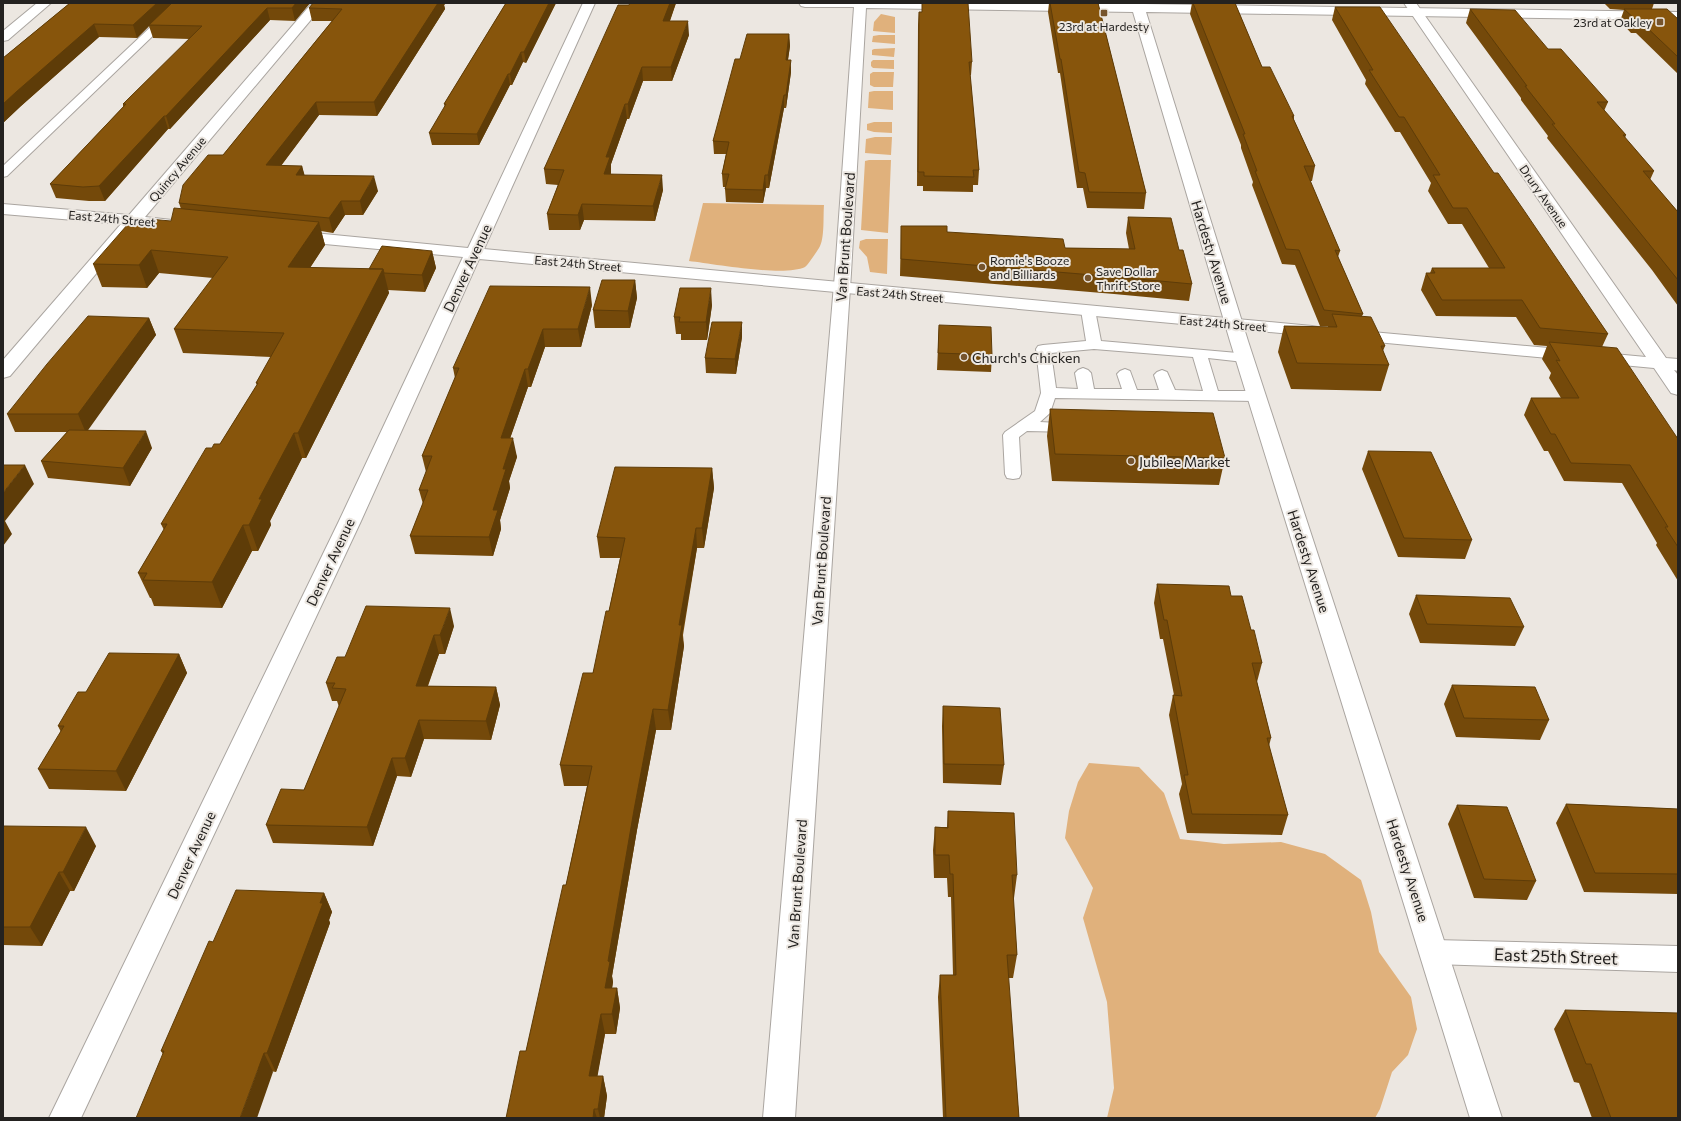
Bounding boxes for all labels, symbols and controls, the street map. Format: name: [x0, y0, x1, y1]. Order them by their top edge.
marker: 23rd at Hardesty: [1099, 8, 1109, 18]
place label: 23rd at Oakley: [1573, 15, 1652, 29]
marker: 23rd at Oakley: [1655, 17, 1665, 27]
place label: 23rd at Hardesty: [1059, 19, 1149, 33]
street label: Quincy Avenue: [146, 134, 208, 204]
street label: Drury Avenue: [1517, 162, 1571, 230]
street label: Van Brunt Boulevard: [832, 172, 858, 302]
street label: Hardesty Avenue: [1188, 198, 1236, 306]
street label: East 24th Street: [68, 207, 156, 229]
street label: Denver Avenue: [439, 221, 495, 315]
street label: East 24th Street: [534, 252, 622, 274]
place label: Romie's Booze and Billiards: [990, 253, 1069, 281]
marker: Romie's Booze and Billiards: [977, 262, 987, 272]
place label: Save Dollar Thrift Store: [1096, 264, 1160, 292]
marker: Save Dollar Thrift Store: [1083, 273, 1093, 283]
street label: East 24th Street: [856, 283, 944, 305]
street label: East 24th Street: [1179, 312, 1267, 334]
place label: Church's Chicken: [972, 349, 1080, 366]
marker: Church's Chicken: [959, 352, 969, 362]
place label: Jubilee Market: [1139, 453, 1231, 470]
marker: Jubilee Market: [1126, 456, 1136, 466]
street label: Van Brunt Boulevard: [808, 496, 834, 626]
street label: Hardesty Avenue: [1284, 507, 1334, 615]
street label: Denver Avenue: [302, 515, 358, 609]
street label: Denver Avenue: [163, 808, 219, 902]
street label: Hardesty Avenue: [1383, 816, 1433, 924]
street label: Van Brunt Boulevard: [784, 819, 810, 949]
street label: East 25th Street: [1494, 943, 1618, 969]

